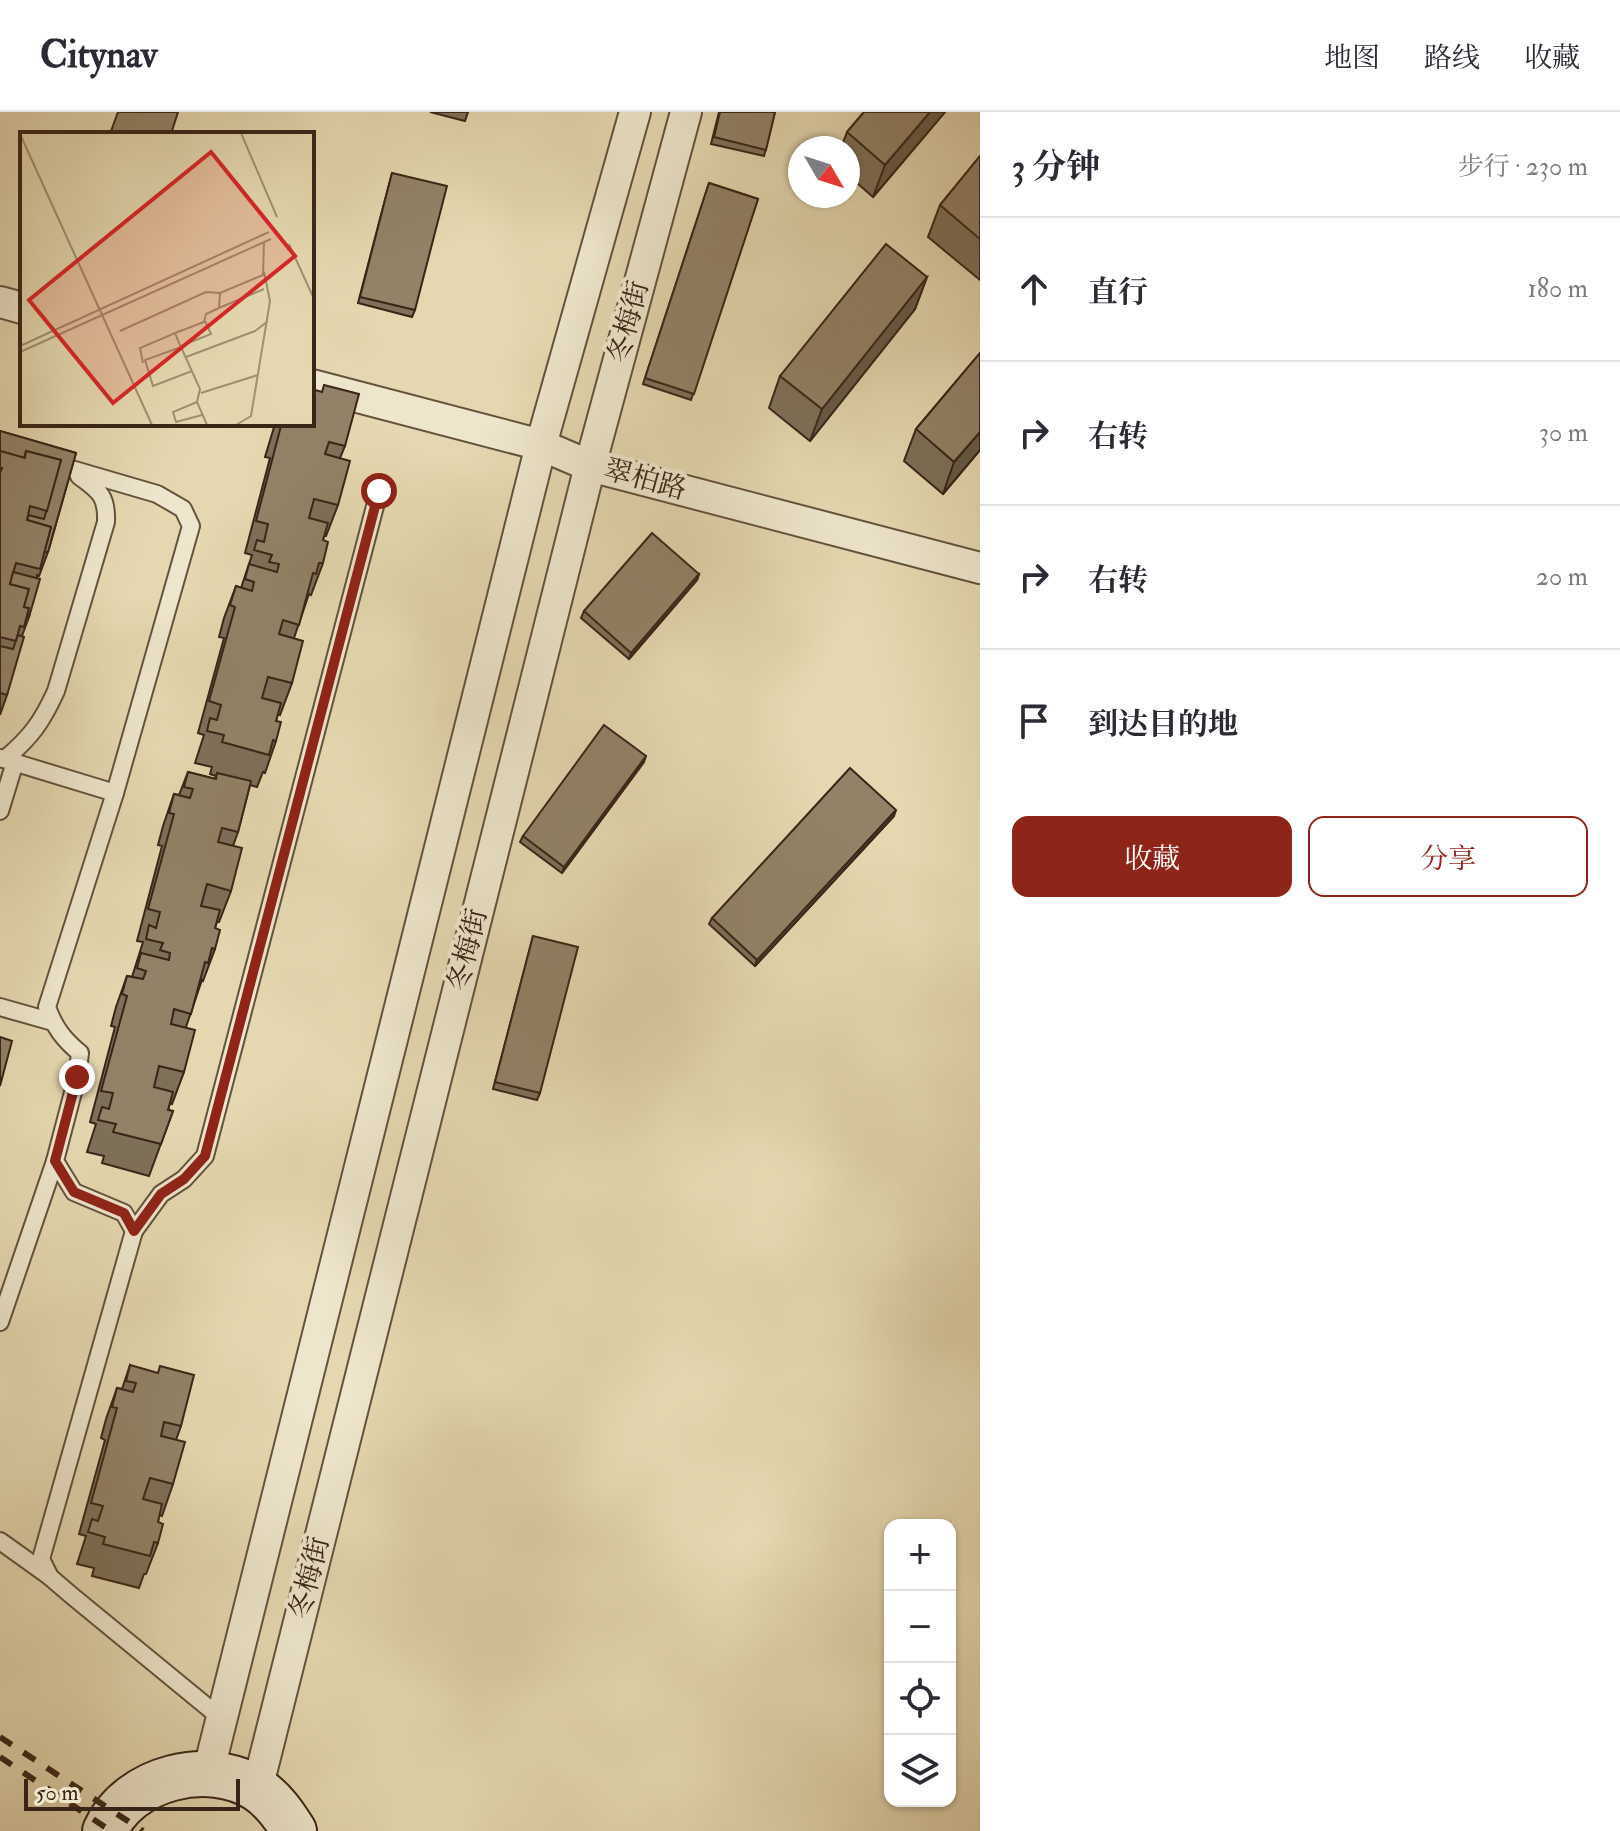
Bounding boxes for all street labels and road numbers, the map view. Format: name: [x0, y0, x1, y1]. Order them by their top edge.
street label: 冬梅街: [601, 277, 657, 367]
street label: 翠柏路: [600, 452, 690, 508]
street label: 冬梅街: [441, 905, 495, 995]
street label: 冬梅街: [283, 1533, 337, 1623]

